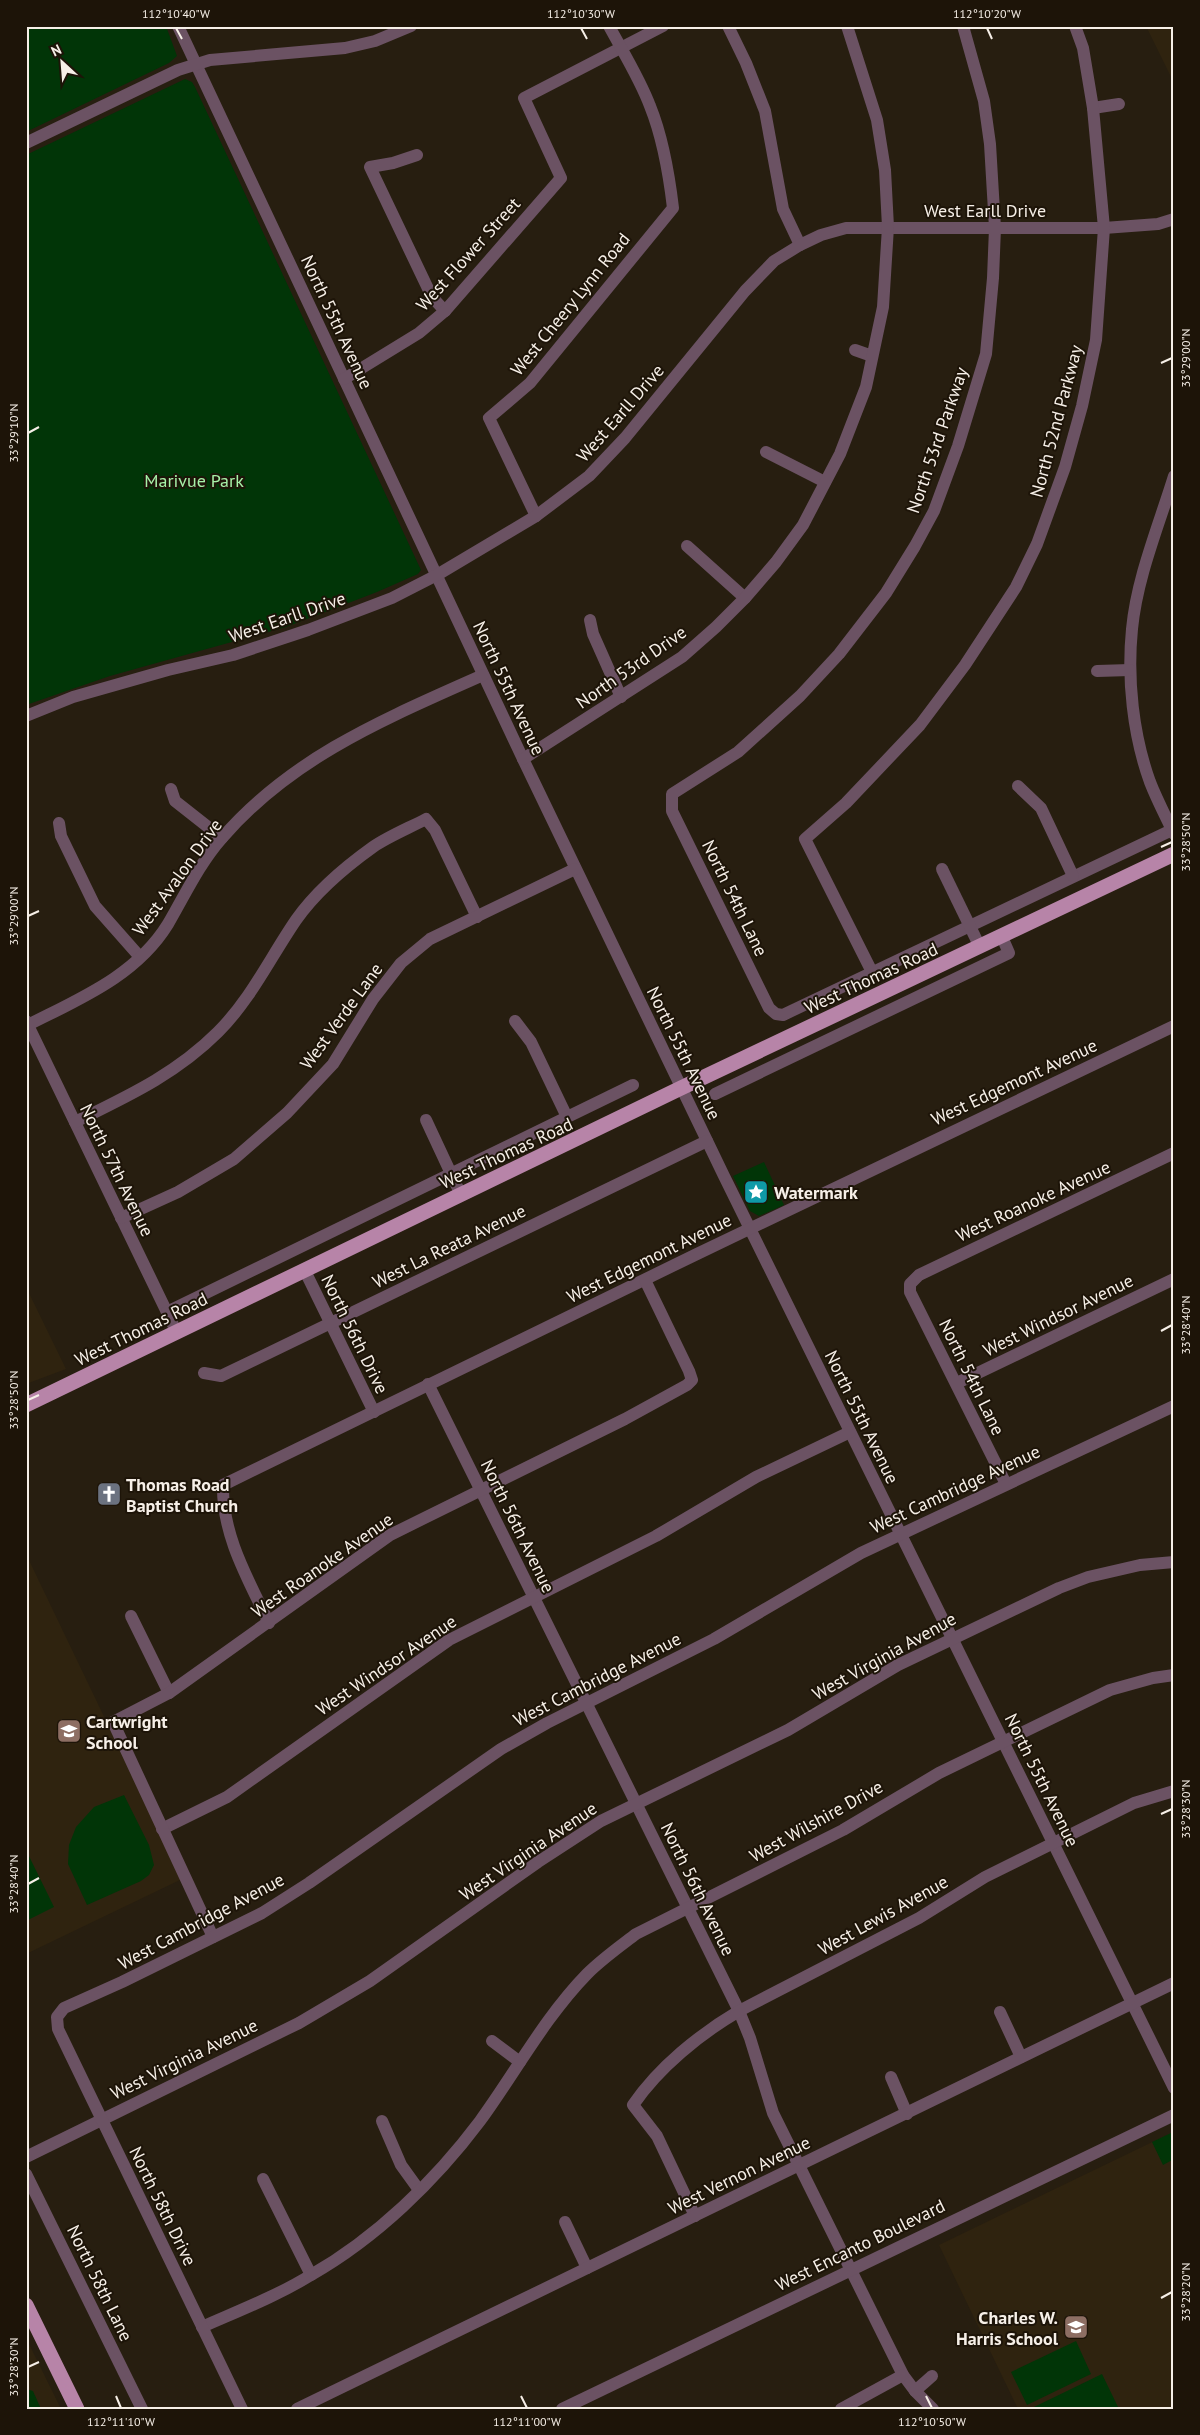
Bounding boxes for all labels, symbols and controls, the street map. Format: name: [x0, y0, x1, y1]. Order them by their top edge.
text: 112°10'40"W: [142, 6, 210, 21]
text: 112°10'30"W: [547, 6, 615, 21]
text: 112°10'20"W: [953, 6, 1021, 21]
north arrow: [38, 38, 88, 88]
text: N: [48, 40, 64, 60]
street label: West Flower Street: [411, 192, 525, 316]
street label: West Earll Drive: [924, 199, 1046, 222]
street label: West Cheery Lynn Road: [505, 228, 635, 380]
street label: North 55th Avenue: [296, 251, 378, 393]
text: 33°29'00"N: [1178, 328, 1193, 388]
street label: North 52nd Parkway: [1025, 342, 1088, 500]
street label: West Earll Drive: [571, 359, 669, 467]
street label: North 53rd Parkway: [901, 363, 973, 516]
text: 33°29'10"N: [6, 403, 21, 463]
park label: Marivue Park: [144, 469, 244, 492]
street label: West Earll Drive: [226, 586, 348, 648]
street label: North 55th Avenue: [468, 617, 550, 759]
street label: North 53rd Drive: [571, 620, 691, 714]
text: 33°28'50"N: [1178, 812, 1193, 872]
street label: West Avalon Drive: [127, 814, 227, 940]
street label: North 54th Lane: [697, 836, 773, 960]
text: 33°29'00"N: [6, 886, 21, 946]
street label: West Thomas Road: [801, 937, 941, 1019]
street label: West Verde Lane: [295, 958, 387, 1074]
street label: North 55th Avenue: [642, 983, 726, 1123]
street label: West Edgemont Avenue: [927, 1033, 1101, 1131]
street label: North 57th Avenue: [75, 1100, 159, 1240]
street label: West Thomas Road: [436, 1112, 576, 1194]
street label: West Roanoke Avenue: [952, 1155, 1114, 1247]
place icon: Watermark: [743, 1179, 769, 1205]
place label: Watermark: [774, 1181, 858, 1204]
street label: West La Reata Avenue: [369, 1199, 529, 1293]
street label: West Edgemont Avenue: [563, 1208, 735, 1308]
street label: West Windsor Avenue: [979, 1269, 1137, 1361]
street label: North 56th Drive: [316, 1271, 394, 1397]
street label: West Thomas Road: [71, 1287, 211, 1371]
text: 33°28'40"N: [1178, 1295, 1193, 1355]
street label: North 54th Lane: [934, 1315, 1010, 1439]
street label: North 55th Avenue: [820, 1347, 904, 1487]
text: 33°28'50"N: [6, 1370, 21, 1430]
street label: West Cambridge Avenue: [866, 1440, 1044, 1538]
street label: North 56th Avenue: [476, 1456, 560, 1596]
place label: Thomas Road Baptist Church: [126, 1473, 238, 1517]
church icon: Thomas Road Baptist Church: [96, 1481, 122, 1507]
street label: West Roanoke Avenue: [247, 1507, 397, 1623]
street label: West Virginia Avenue: [808, 1607, 960, 1705]
street label: West Windsor Avenue: [311, 1609, 461, 1721]
street label: West Cambridge Avenue: [509, 1627, 685, 1731]
place label: Cartwright School: [86, 1710, 168, 1754]
street label: North 55th Avenue: [1000, 1710, 1084, 1850]
school or university icon: Cartwright School: [56, 1718, 82, 1744]
street label: West Wilshire Drive: [745, 1775, 887, 1867]
text: 33°28'30"N: [1178, 1779, 1193, 1839]
street label: West Virginia Avenue: [455, 1796, 601, 1906]
street label: North 56th Avenue: [656, 1819, 740, 1959]
text: 33°28'40"N: [6, 1854, 21, 1914]
street label: West Cambridge Avenue: [114, 1867, 288, 1975]
street label: West Lewis Avenue: [814, 1870, 952, 1960]
street label: West Virginia Avenue: [107, 2013, 261, 2105]
street label: West Vernon Avenue: [664, 2131, 814, 2219]
street label: North 58th Drive: [124, 2143, 202, 2269]
street label: West Encanto Boulevard: [771, 2194, 949, 2296]
street label: North 58th Lane: [62, 2221, 138, 2345]
text: 33°28'20"N: [1178, 2262, 1193, 2322]
place label: Charles W. Harris School: [956, 2306, 1059, 2350]
school or university icon: Charles W. Harris School: [1063, 2314, 1089, 2340]
text: 33°28'30"N: [6, 2337, 21, 2397]
text: 112°11'10"W: [87, 2414, 155, 2429]
text: 112°11'00"W: [493, 2414, 561, 2429]
text: 112°10'50"W: [898, 2414, 966, 2429]

